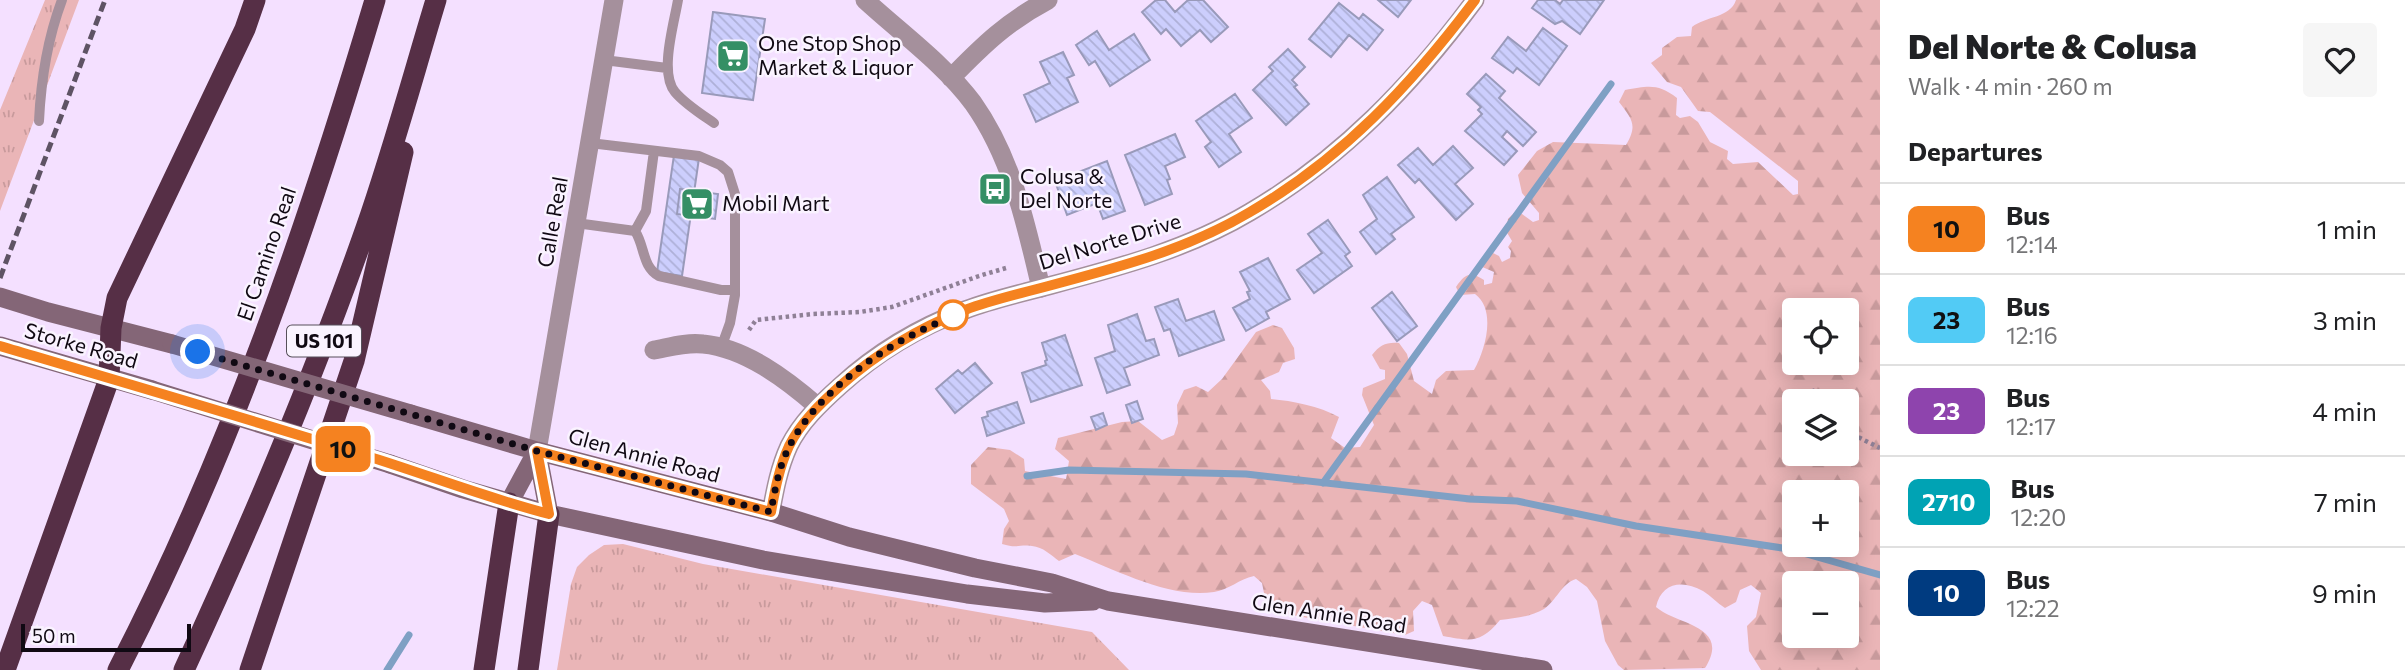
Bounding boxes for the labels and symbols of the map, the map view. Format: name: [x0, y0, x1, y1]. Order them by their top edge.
place label: One Stop Shop Market & Liquor: [758, 30, 914, 79]
supermarket icon: One Stop Shop Market & Liquor: [714, 37, 752, 75]
place label: Colusa & Del Norte: [1020, 163, 1112, 212]
bus stop icon: Colusa & Del Norte: [976, 170, 1014, 208]
street label: Calle Real: [531, 174, 572, 269]
street label: El Camino Real: [231, 183, 300, 324]
supermarket icon: Mobil Mart: [678, 185, 716, 223]
place label: Mobil Mart: [722, 190, 830, 215]
street label: Del Norte Drive: [1036, 207, 1183, 274]
unlabelled marker: [938, 300, 968, 330]
street label: Storke Road: [22, 316, 141, 373]
road number: US 101: [287, 326, 361, 356]
your location: [180, 334, 215, 369]
street label: Glen Annie Road: [566, 422, 723, 487]
line badge: 10: [312, 426, 374, 472]
street label: Glen Annie Road: [1250, 588, 1408, 637]
scale bar: [21, 621, 191, 653]

